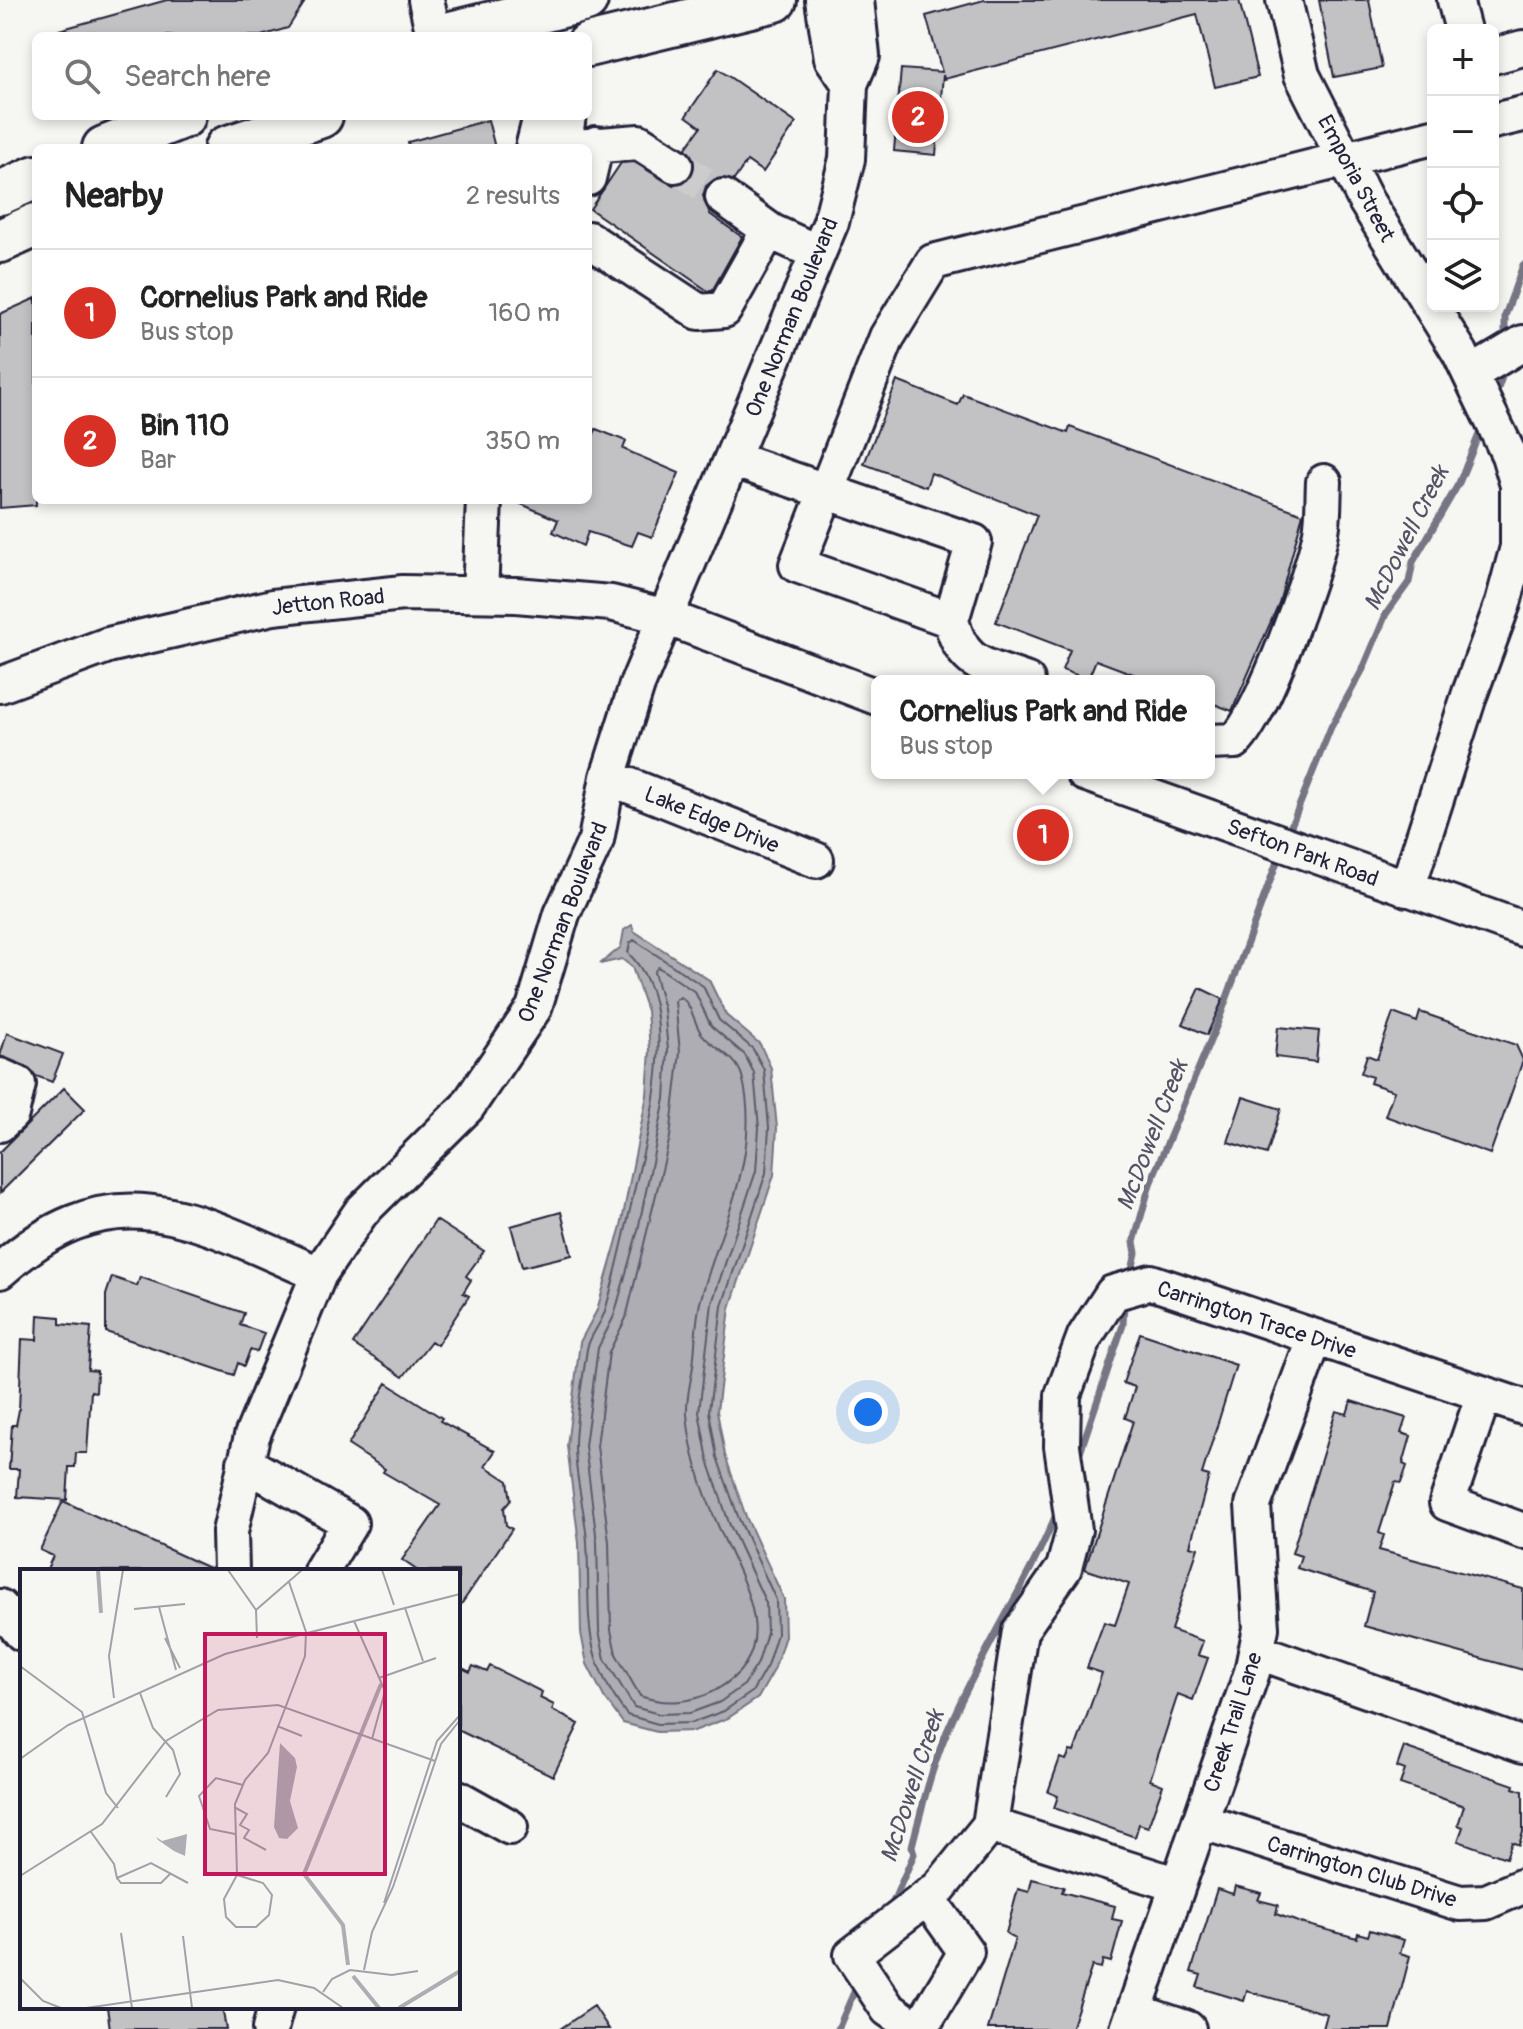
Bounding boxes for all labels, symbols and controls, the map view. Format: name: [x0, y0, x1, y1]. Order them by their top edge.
map controls: [1427, 24, 1499, 312]
button: +: [1427, 24, 1499, 96]
search box: [32, 32, 592, 120]
icon: search: [60, 54, 104, 98]
text: Search here: [124, 58, 271, 95]
pin: 2: [892, 87, 944, 147]
button: −: [1427, 96, 1499, 168]
street label: Emporia Street: [1311, 110, 1401, 247]
button: locate: [1427, 168, 1499, 240]
text: Nearby: [64, 175, 163, 218]
text: 2 results: [466, 180, 560, 212]
street label: One Norman Boulevard: [739, 214, 845, 421]
button: layers: [1427, 240, 1499, 312]
text: Cornelius Park and Ride: [140, 279, 427, 316]
text: 1: [85, 297, 95, 329]
text: 160 m: [488, 297, 560, 329]
text: Bus stop: [140, 316, 234, 348]
text: Bin 110: [140, 407, 229, 444]
text: 2: [83, 425, 97, 457]
text: 350 m: [485, 425, 560, 457]
text: Bar: [140, 444, 176, 476]
water label: McDowell Creek: [1358, 459, 1456, 615]
street label: Jetton Road: [270, 582, 386, 622]
popup: [871, 675, 1215, 779]
text: Cornelius Park and Ride: [899, 693, 1187, 730]
text: Bus stop: [899, 730, 993, 762]
street label: Lake Edge Drive: [640, 780, 783, 860]
pin: 1: [1017, 805, 1069, 865]
street label: Sefton Park Road: [1223, 813, 1382, 893]
street label: One Norman Boulevard: [512, 818, 614, 1027]
water label: McDowell Creek: [1111, 1054, 1195, 1214]
street label: Carrington Trace Drive: [1154, 1275, 1360, 1365]
your location: [848, 1392, 888, 1432]
inset map: [20, 1569, 460, 2009]
street label: Creek Trail Lane: [1197, 1649, 1269, 1796]
water label: McDowell Creek: [874, 1704, 951, 1866]
street label: Carrington Club Drive: [1263, 1830, 1460, 1914]

